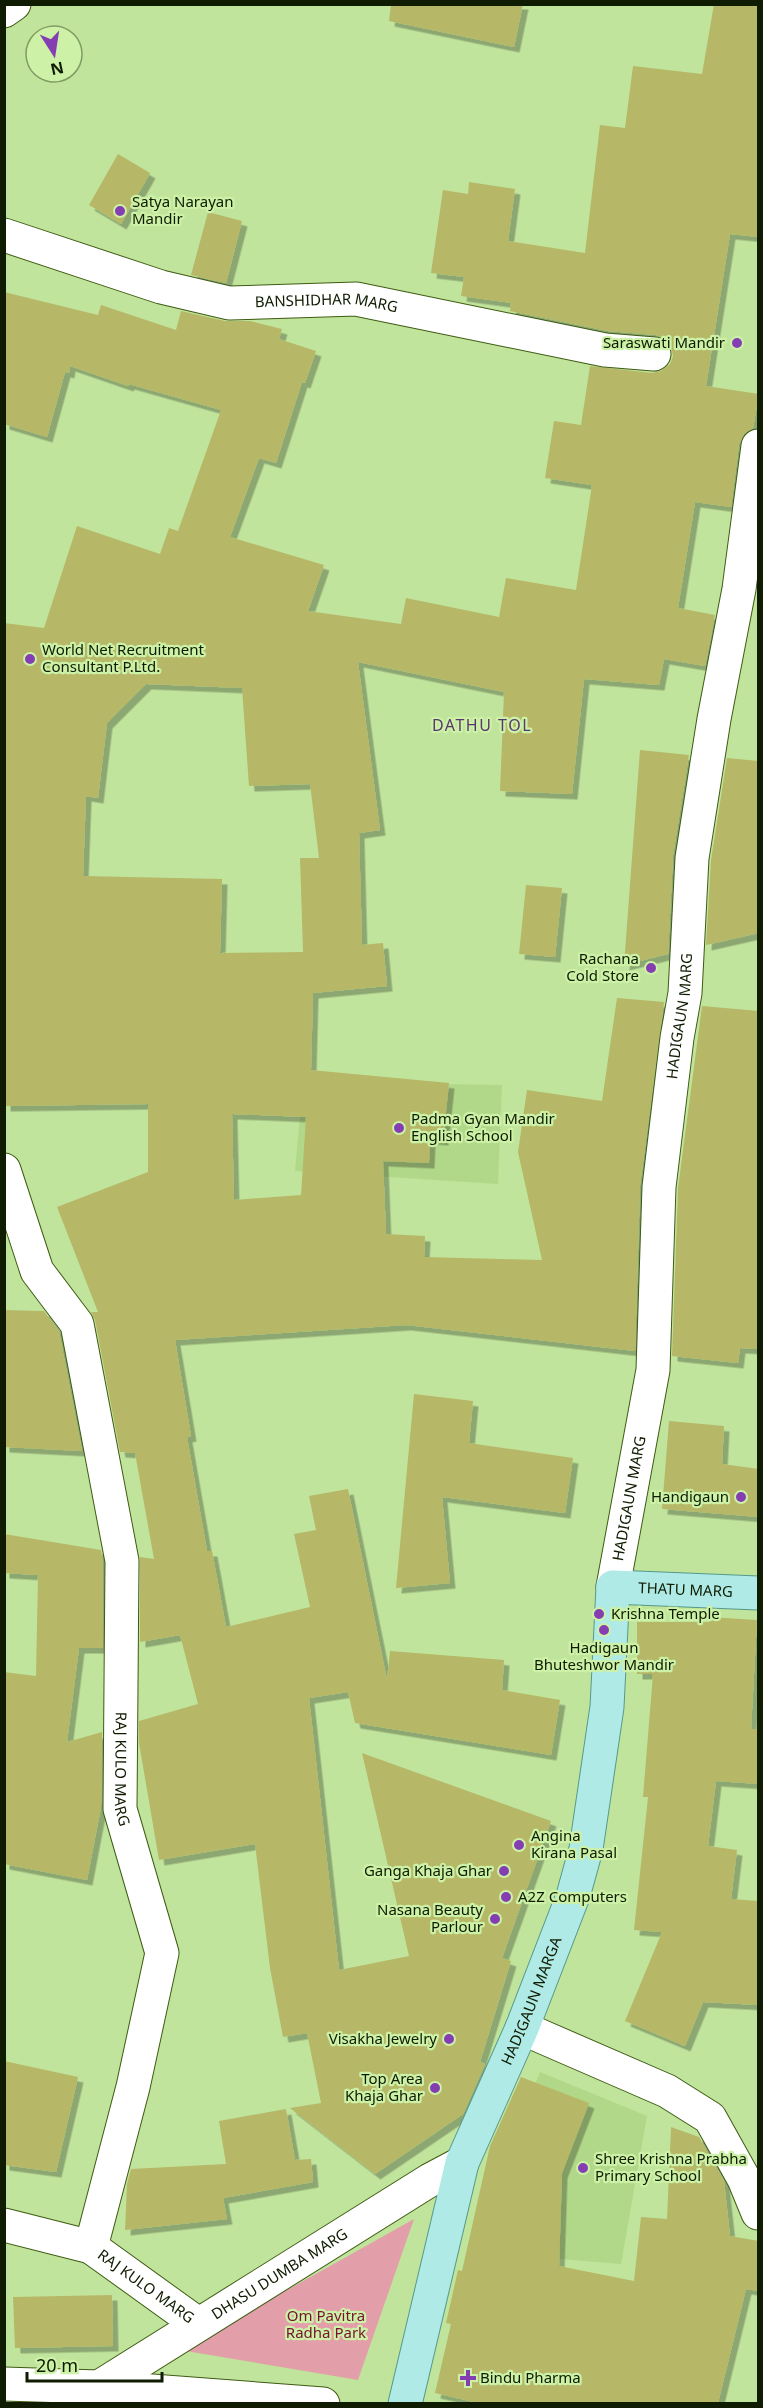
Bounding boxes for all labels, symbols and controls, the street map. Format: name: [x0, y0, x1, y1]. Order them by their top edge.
north arrow: [24, 24, 84, 84]
text: N: [48, 57, 66, 81]
place label: Satya Narayan Mandir: [132, 191, 234, 228]
marker: Satya Narayan Mandir: [113, 204, 127, 218]
street label: BANSHIDHAR MARG: [255, 288, 400, 316]
place label: Saraswati Mandir: [603, 332, 725, 352]
marker: Saraswati Mandir: [730, 336, 744, 350]
place label: World Net Recruitment Consultant P.Ltd.: [42, 639, 205, 676]
marker: World Net Recruitment Consultant P.Ltd.: [23, 652, 37, 666]
district label: DATHU TOL: [432, 714, 532, 736]
place label: Rachana Cold Store: [566, 948, 639, 985]
street label: HADIGAUN MARG: [661, 953, 696, 1080]
marker: Rachana Cold Store: [644, 961, 658, 975]
place label: Padma Gyan Mandir English School: [411, 1108, 555, 1145]
marker: Padma Gyan Mandir English School: [392, 1121, 406, 1135]
street label: HADIGAUN MARG: [607, 1434, 650, 1563]
place label: Handigaun: [651, 1486, 729, 1506]
marker: Handigaun: [734, 1490, 748, 1504]
street label: THATU MARG: [638, 1577, 733, 1601]
place label: Krishna Temple: [611, 1603, 720, 1623]
marker: Krishna Temple: [592, 1607, 606, 1621]
marker: Hadigaun Bhuteshwor Mandir: [597, 1623, 611, 1637]
place label: Hadigaun Bhuteshwor Mandir: [534, 1637, 674, 1674]
street label: RAJ KULO MARG: [111, 1712, 135, 1828]
place label: Angina Kirana Pasal: [531, 1825, 617, 1862]
marker: Angina Kirana Pasal: [512, 1838, 526, 1852]
place label: Ganga Khaja Ghar: [364, 1860, 492, 1880]
marker: Ganga Khaja Ghar: [497, 1864, 511, 1878]
place label: A2Z Computers: [518, 1886, 627, 1906]
marker: A2Z Computers: [499, 1890, 513, 1904]
place label: Nasana Beauty Parlour: [377, 1899, 483, 1936]
marker: Nasana Beauty Parlour: [488, 1912, 502, 1926]
street label: HADIGAUN MARGA: [496, 1933, 565, 2068]
place label: Visakha Jewelry: [329, 2028, 437, 2048]
marker: Visakha Jewelry: [442, 2032, 456, 2046]
place label: Top Area Khaja Ghar: [345, 2068, 423, 2105]
marker: Top Area Khaja Ghar: [428, 2081, 442, 2095]
place label: Shree Krishna Prabha Primary School: [595, 2148, 747, 2185]
marker: Shree Krishna Prabha Primary School: [576, 2161, 590, 2175]
street label: DHASU DUMBA MARG: [207, 2223, 351, 2323]
street label: RAJ KULO MARG: [94, 2244, 199, 2327]
park label: Om Pavitra Radha Park: [286, 2305, 366, 2342]
scale bar: [27, 2345, 162, 2383]
text: 20 m: [36, 2353, 78, 2377]
place label: Bindu Pharma: [480, 2367, 581, 2387]
marker: Bindu Pharma: [461, 2371, 475, 2385]

